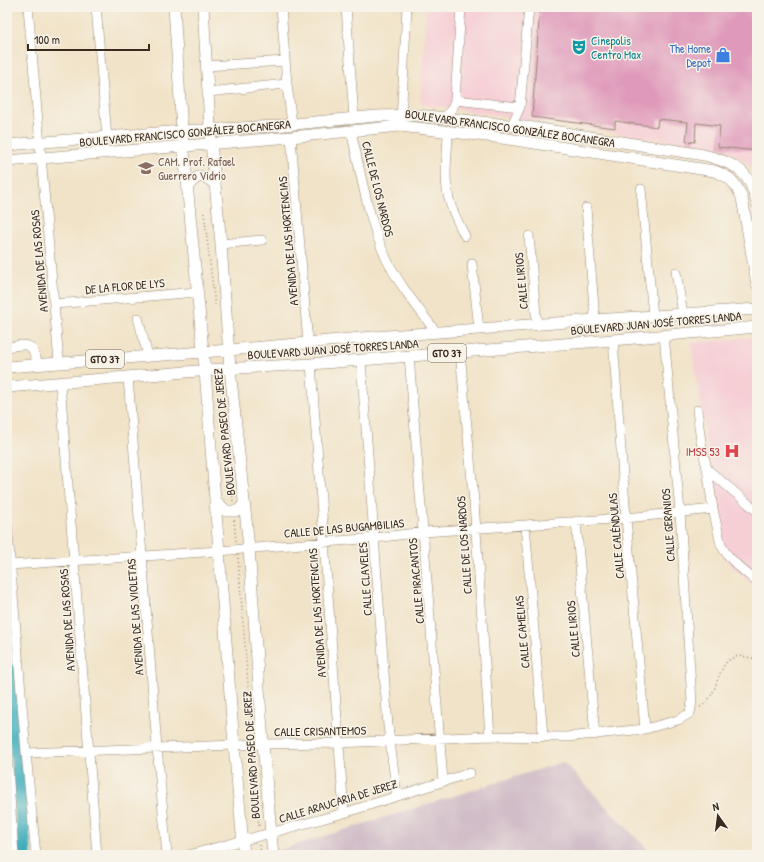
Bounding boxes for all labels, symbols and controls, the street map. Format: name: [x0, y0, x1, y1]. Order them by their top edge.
scale bar: [28, 26, 149, 52]
text: 100 m: [34, 31, 60, 48]
place label: Cinepolis Centro Max: [591, 32, 641, 63]
theatre icon: Cinepolis Centro Max: [570, 38, 588, 56]
place label: The Home Depot: [669, 40, 712, 71]
shop icon: The Home Depot: [714, 46, 732, 64]
street label: BOULEVARD FRANCISCO GONZÁLEZ BOCANEGRA: [404, 105, 616, 151]
street label: BOULEVARD FRANCISCO GONZÁLEZ BOCANEGRA: [79, 115, 291, 151]
street label: CALLE DE LOS NARDOS: [358, 139, 398, 239]
place label: CAM. Prof. Rafael Guerrero Vidrio: [158, 153, 236, 184]
school or university icon: CAM. Prof. Rafael Guerrero Vidrio: [137, 159, 155, 177]
street label: AVENIDA DE LAS HORTENCIAS: [274, 175, 302, 306]
street label: AVENIDA DE LAS ROSAS: [26, 209, 52, 313]
street label: CALLE LIRIOS: [510, 251, 532, 310]
street label: DE LA FLOR DE LYS: [85, 274, 166, 298]
street label: BOULEVARD JUAN JOSÉ TORRES LANDA: [570, 307, 742, 339]
street label: BOULEVARD JUAN JOSÉ TORRES LANDA: [247, 335, 419, 363]
road number: GTO 37: [428, 344, 466, 362]
road number: GTO 37: [86, 350, 124, 368]
street label: BOULEVARD PASEO DE JEREZ: [209, 368, 239, 496]
hospital icon: IMSS 53: [723, 442, 741, 460]
place label: IMSS 53: [686, 443, 720, 460]
street label: CALLE GERANIOS: [657, 487, 679, 562]
street label: CALLE CALÉNDULAS: [604, 492, 628, 580]
street label: CALLE DE LOS NARDOS: [452, 495, 476, 595]
street label: CALLE DE LAS BUGAMBILIAS: [283, 514, 405, 542]
street label: CALLE PIRACANTOS: [404, 537, 428, 625]
street label: CALLE CLAVELES: [354, 541, 376, 616]
street label: AVENIDA DE LAS HORTENCIAS: [304, 547, 330, 678]
street label: AVENIDA DE LAS VIOLETAS: [122, 558, 148, 676]
street label: AVENIDA DE LAS ROSAS: [55, 568, 79, 672]
street label: CALLE CAMELIAS: [510, 594, 534, 669]
street label: CALLE LIRIOS: [562, 599, 584, 658]
street label: BOULEVARD PASEO DE JEREZ: [238, 691, 264, 819]
street label: CALLE CRISANTEMOS: [274, 722, 367, 740]
street label: CALLE ARAUCARIA DE JEREZ: [277, 775, 399, 827]
north arrow: [698, 796, 738, 836]
text: N: [711, 799, 720, 814]

